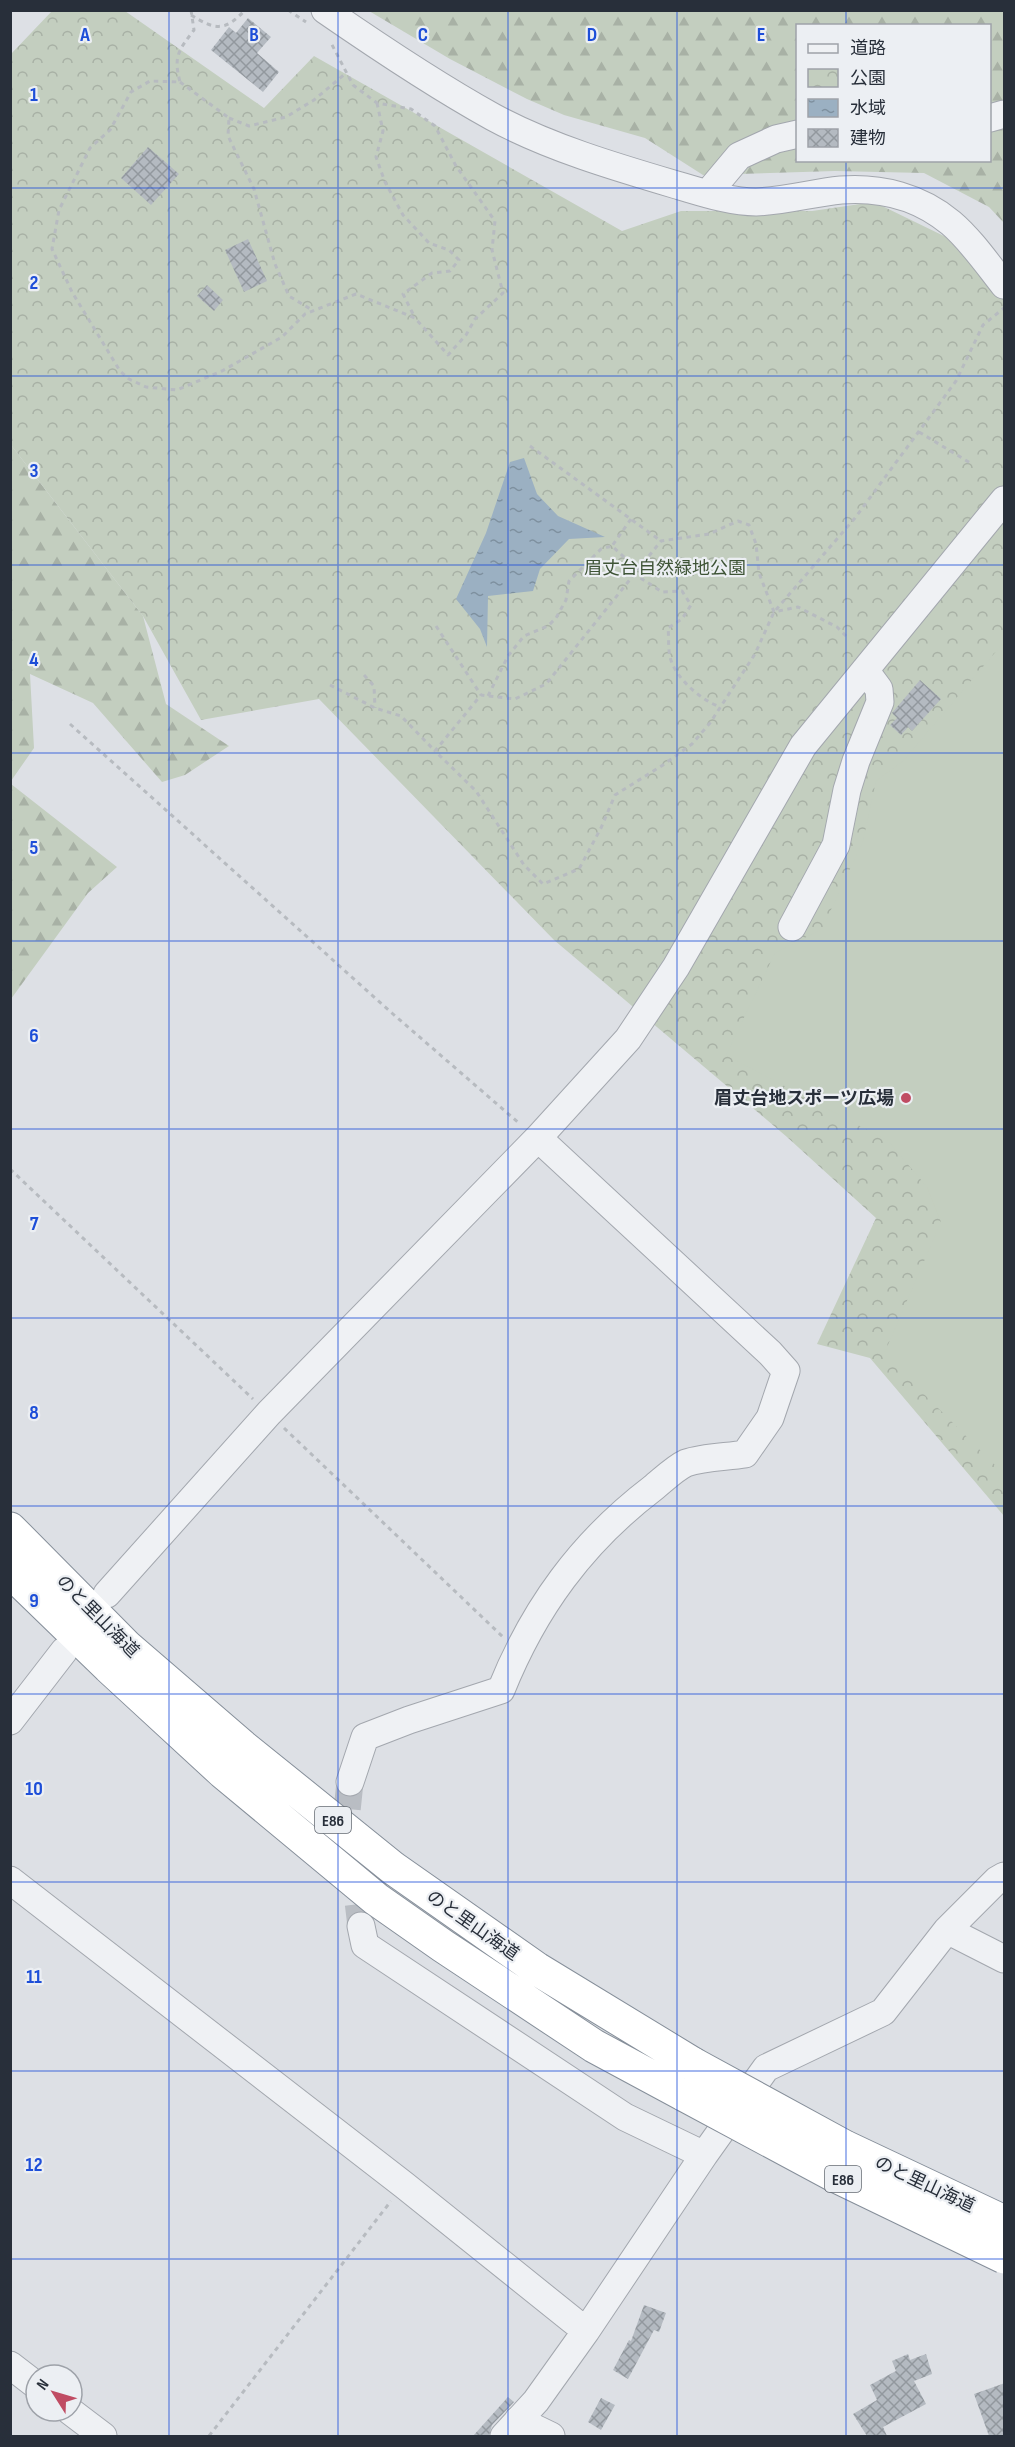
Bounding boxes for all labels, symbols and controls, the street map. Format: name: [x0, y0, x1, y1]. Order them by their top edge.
text: A: [79, 23, 90, 47]
text: B: [249, 23, 259, 47]
text: C: [418, 23, 428, 47]
text: D: [587, 23, 597, 47]
text: E: [757, 23, 765, 47]
legend: [796, 24, 991, 162]
text: 道路: [850, 38, 886, 59]
text: 公園: [850, 68, 886, 89]
text: 1: [30, 83, 38, 107]
text: 水域: [850, 98, 886, 119]
text: 建物: [850, 128, 886, 149]
text: 2: [30, 271, 38, 295]
text: 3: [30, 459, 39, 483]
park label: 眉丈台自然緑地公園: [584, 558, 746, 579]
text: 4: [29, 648, 39, 672]
text: 5: [30, 836, 39, 860]
text: 6: [29, 1024, 39, 1048]
place label: 眉丈台地スポーツ広場: [714, 1088, 894, 1109]
marker: 眉丈台地スポーツ広場: [899, 1091, 913, 1105]
text: 7: [30, 1212, 39, 1236]
text: 8: [29, 1401, 39, 1425]
street label: のと里山海道: [52, 1571, 143, 1662]
text: 9: [29, 1589, 39, 1613]
text: 10: [25, 1777, 43, 1801]
road number: E86: [315, 1807, 351, 1833]
street label: のと里山海道: [422, 1886, 523, 1965]
text: 11: [26, 1965, 42, 1989]
street label: のと里山海道: [871, 2152, 978, 2217]
text: 12: [26, 2153, 42, 2177]
road number: E86: [825, 2166, 861, 2192]
north arrow: [24, 2363, 84, 2423]
text: N: [33, 2376, 53, 2394]

